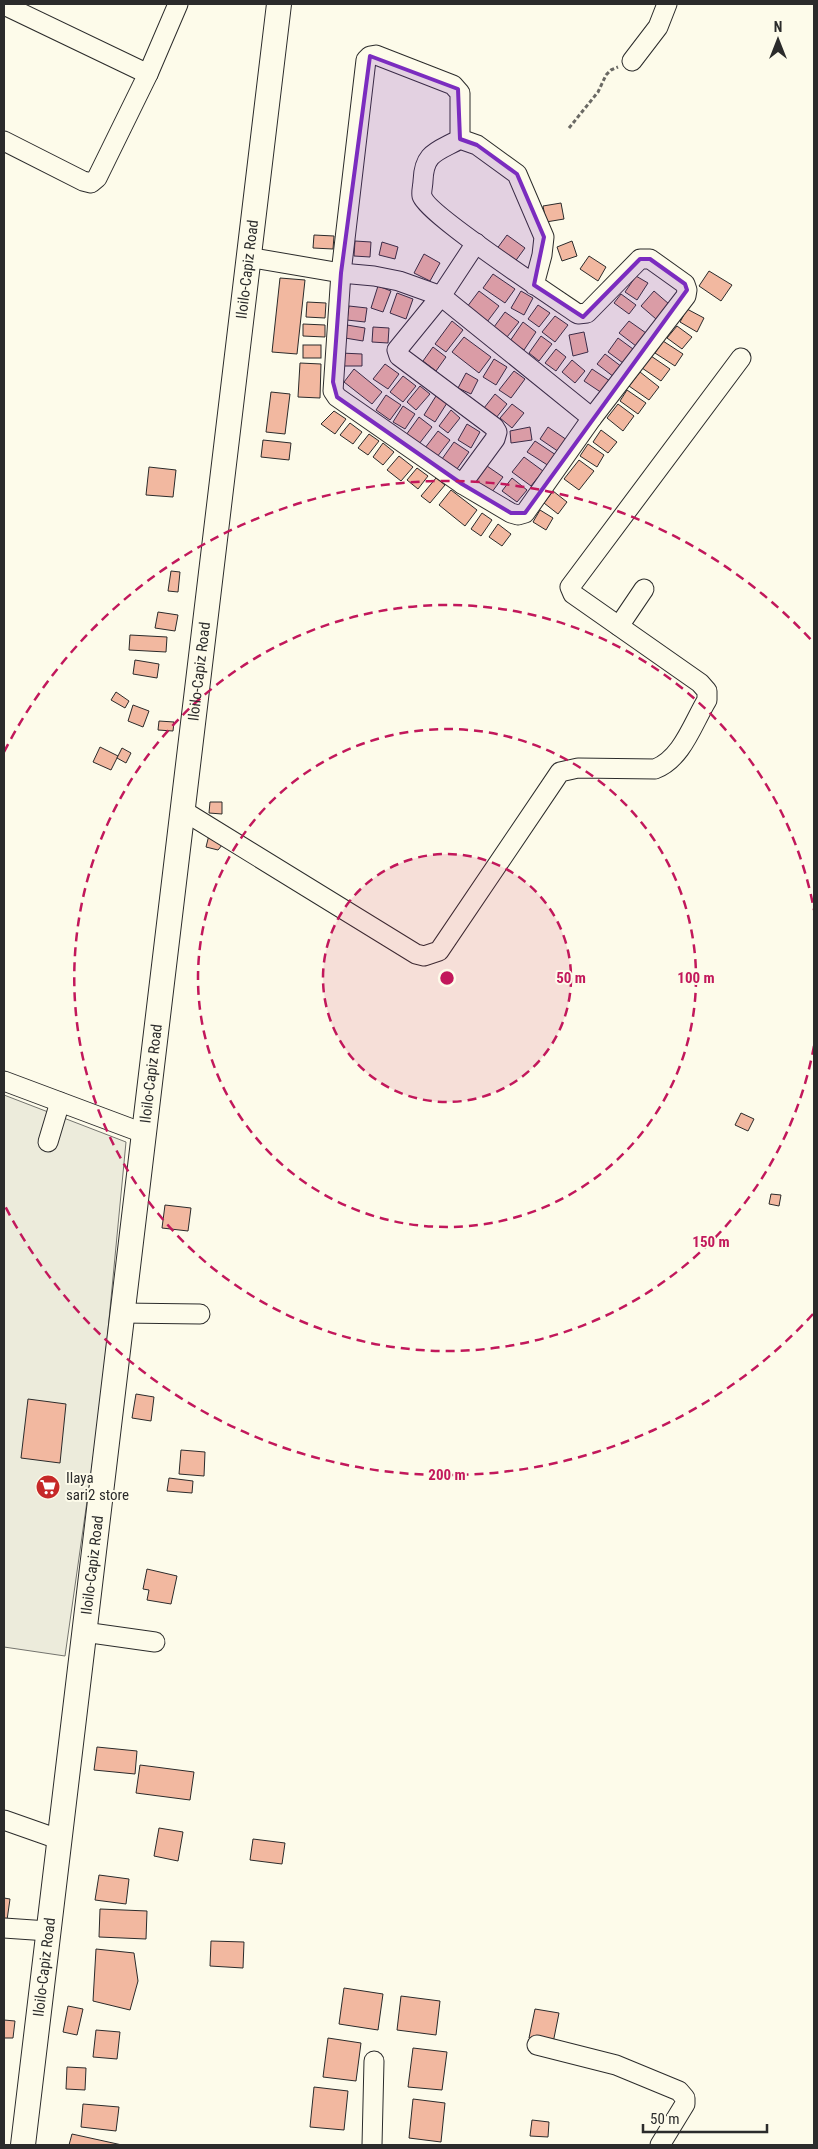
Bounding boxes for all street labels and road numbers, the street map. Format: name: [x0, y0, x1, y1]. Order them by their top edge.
street label: Iloilo-Capiz Road: [232, 219, 262, 320]
street label: Iloilo-Capiz Road: [184, 621, 214, 722]
street label: Iloilo-Capiz Road: [136, 1023, 166, 1124]
street label: Iloilo-Capiz Road: [77, 1515, 107, 1616]
street label: Iloilo-Capiz Road: [29, 1917, 59, 2018]

